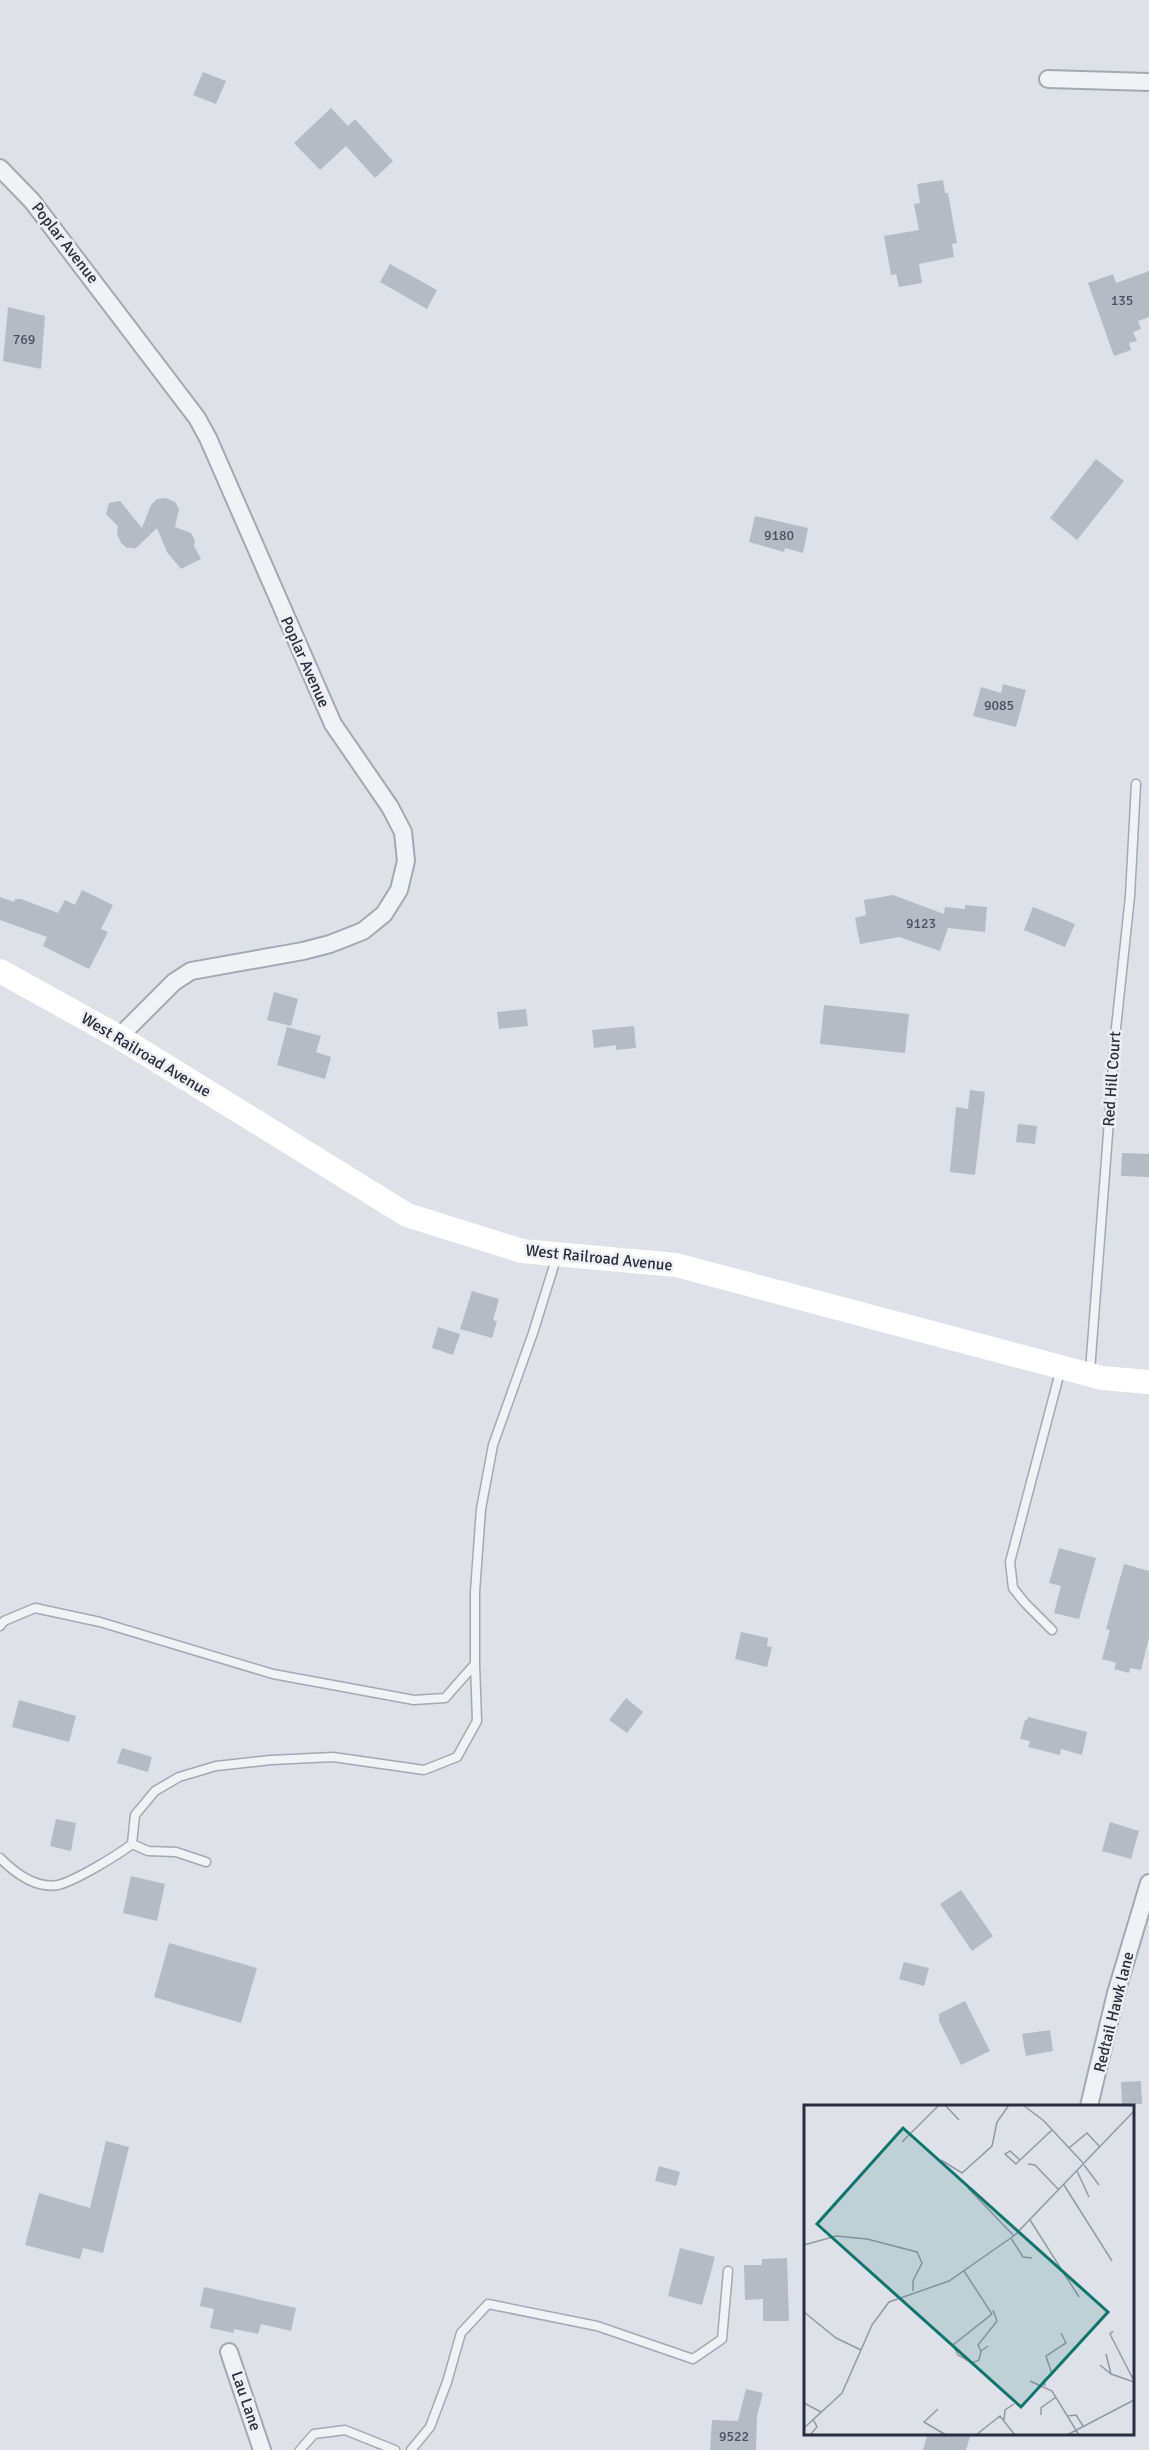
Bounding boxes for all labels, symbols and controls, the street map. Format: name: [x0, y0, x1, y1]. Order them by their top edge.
street label: Poplar Avenue: [27, 198, 103, 288]
house number: 135: [1111, 292, 1133, 309]
house number: 769: [13, 331, 35, 348]
house number: 9180: [764, 527, 794, 544]
street label: Poplar Avenue: [276, 613, 334, 711]
house number: 9085: [984, 697, 1014, 714]
house number: 9123: [906, 915, 936, 932]
street label: West Railroad Avenue: [78, 1008, 214, 1102]
street label: Red Hill Court: [1099, 1030, 1125, 1127]
street label: West Railroad Avenue: [524, 1240, 674, 1276]
street label: Redtail Hawk lane: [1089, 1950, 1139, 2074]
inset map: [804, 2105, 1134, 2435]
street label: Lau Lane: [227, 2369, 265, 2433]
house number: 9522: [719, 2428, 749, 2445]

